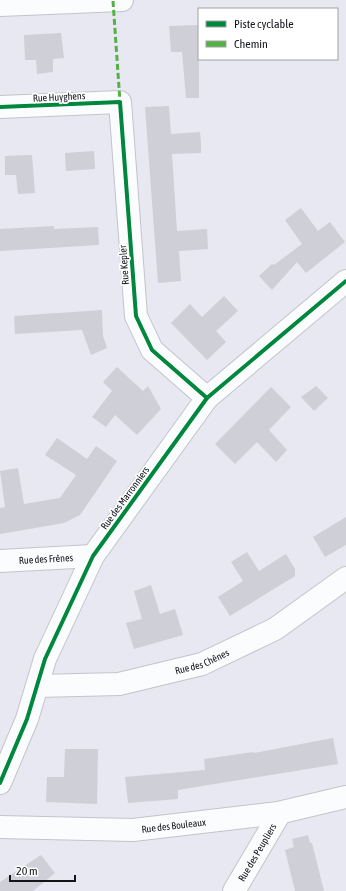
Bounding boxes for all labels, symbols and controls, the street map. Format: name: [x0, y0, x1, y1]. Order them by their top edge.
legend: [198, 8, 338, 60]
text: Piste cyclable: [234, 17, 294, 31]
text: Chemin: [234, 37, 268, 51]
street label: Rue Huyghens: [32, 90, 86, 104]
street label: Rue Kepler: [117, 244, 131, 285]
street label: Rue des Marronniers: [99, 464, 152, 532]
street label: Rue des Frênes: [19, 552, 74, 565]
street label: Rue des Chênes: [174, 646, 231, 676]
street label: Rue des Bouleaux: [141, 816, 207, 834]
street label: Rue des Peupliers: [236, 821, 278, 883]
scale bar: [10, 857, 75, 883]
text: 20 m: [16, 864, 38, 878]

